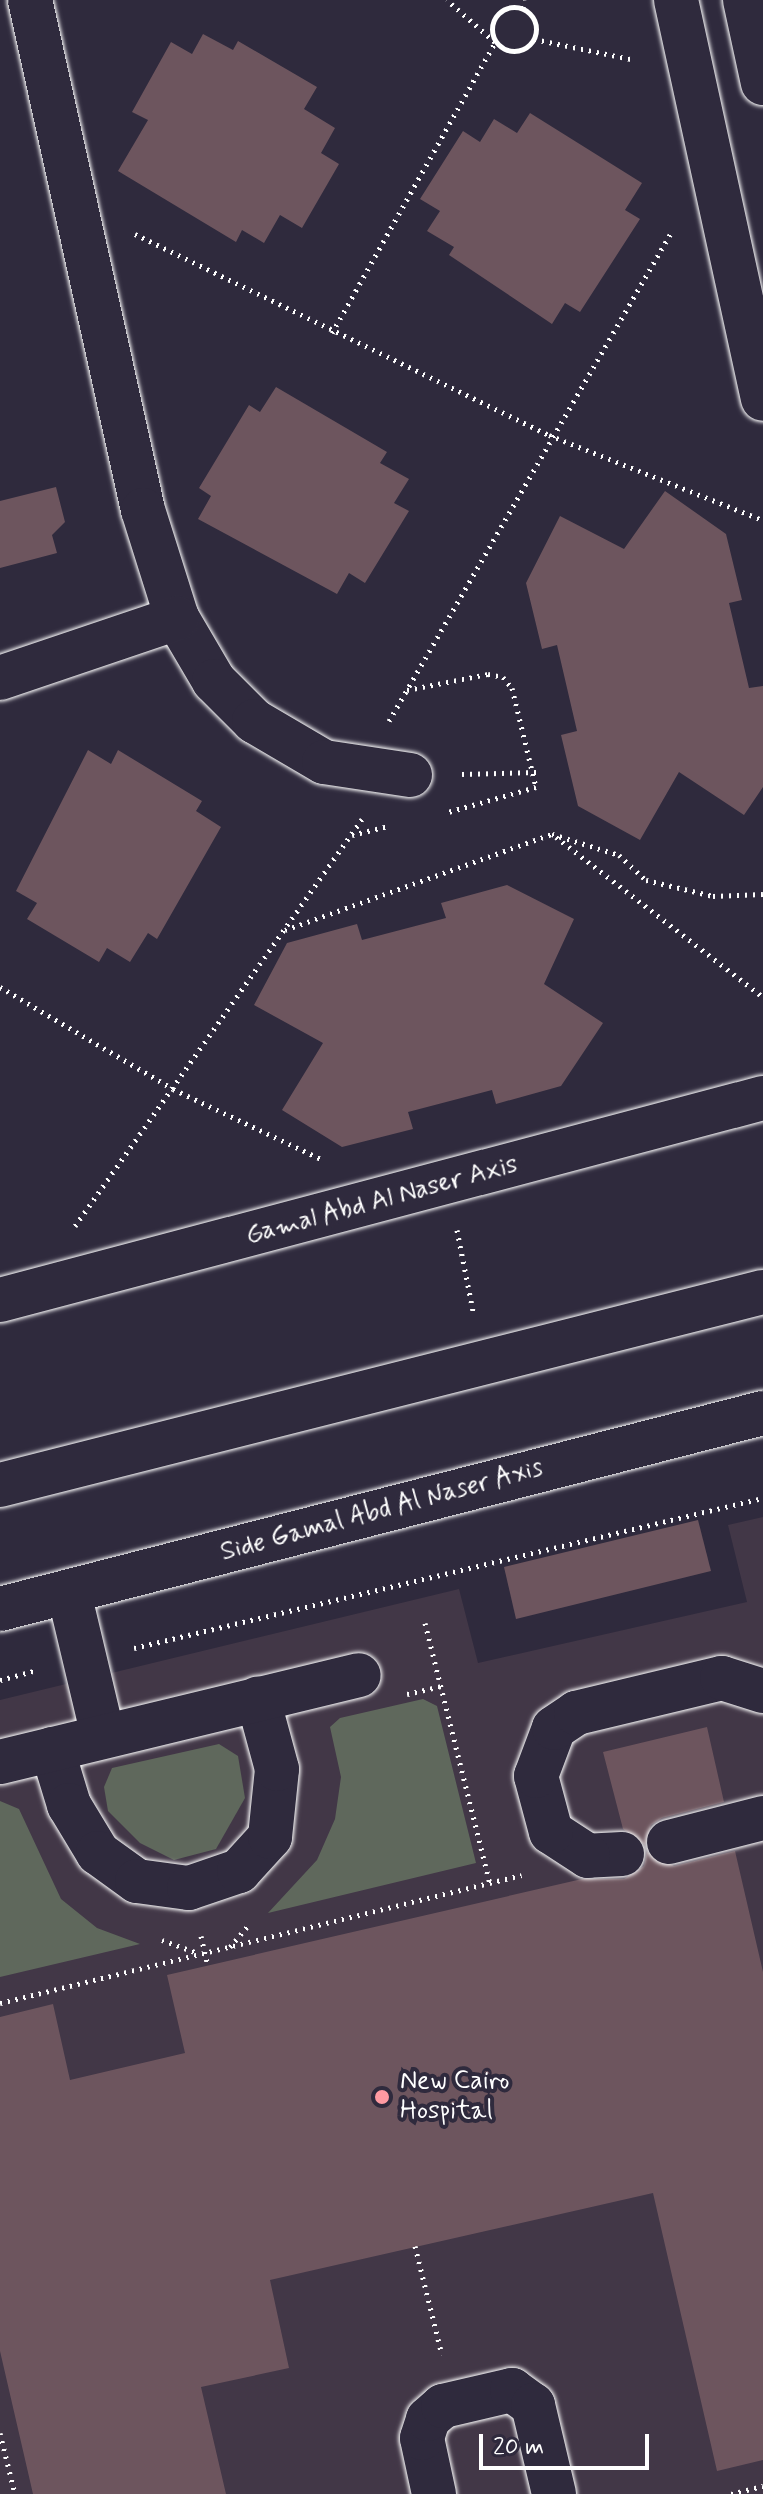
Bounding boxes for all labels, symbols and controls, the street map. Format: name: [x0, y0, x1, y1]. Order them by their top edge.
street label: Gamal Abd Al Naser Axis: [242, 1149, 522, 1253]
street label: Side Gamal Abd Al Naser Axis: [216, 1453, 548, 1569]
place label: New Cairo Hospital: [400, 2066, 512, 2128]
marker: New Cairo Hospital: [371, 2086, 393, 2108]
scale bar: [483, 2418, 653, 2468]
text: 20 m: [493, 2432, 544, 2463]

